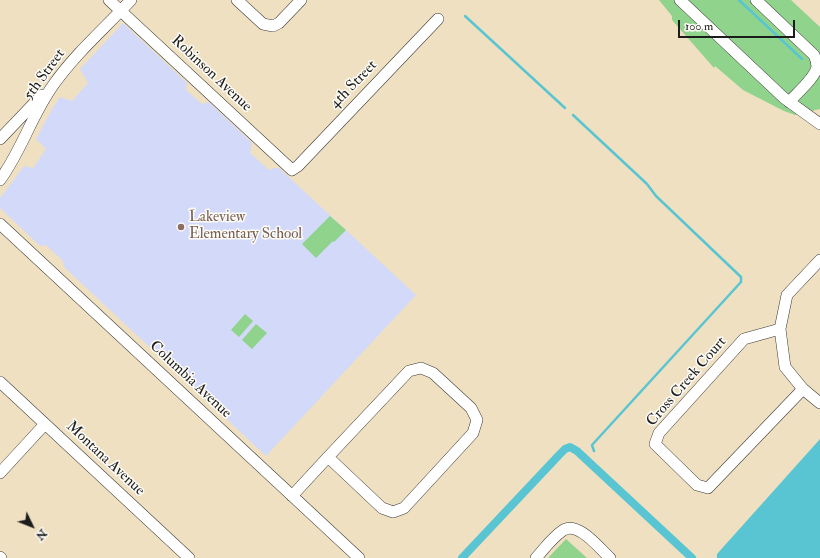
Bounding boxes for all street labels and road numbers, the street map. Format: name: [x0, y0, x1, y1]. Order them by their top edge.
street label: Robinson Avenue: [167, 32, 255, 116]
street label: 5th Street: [20, 46, 70, 104]
street label: 4th Street: [327, 57, 381, 113]
street label: Cross Creek Court: [643, 334, 731, 430]
street label: Columbia Avenue: [145, 338, 235, 422]
street label: Montana Avenue: [62, 418, 148, 500]

